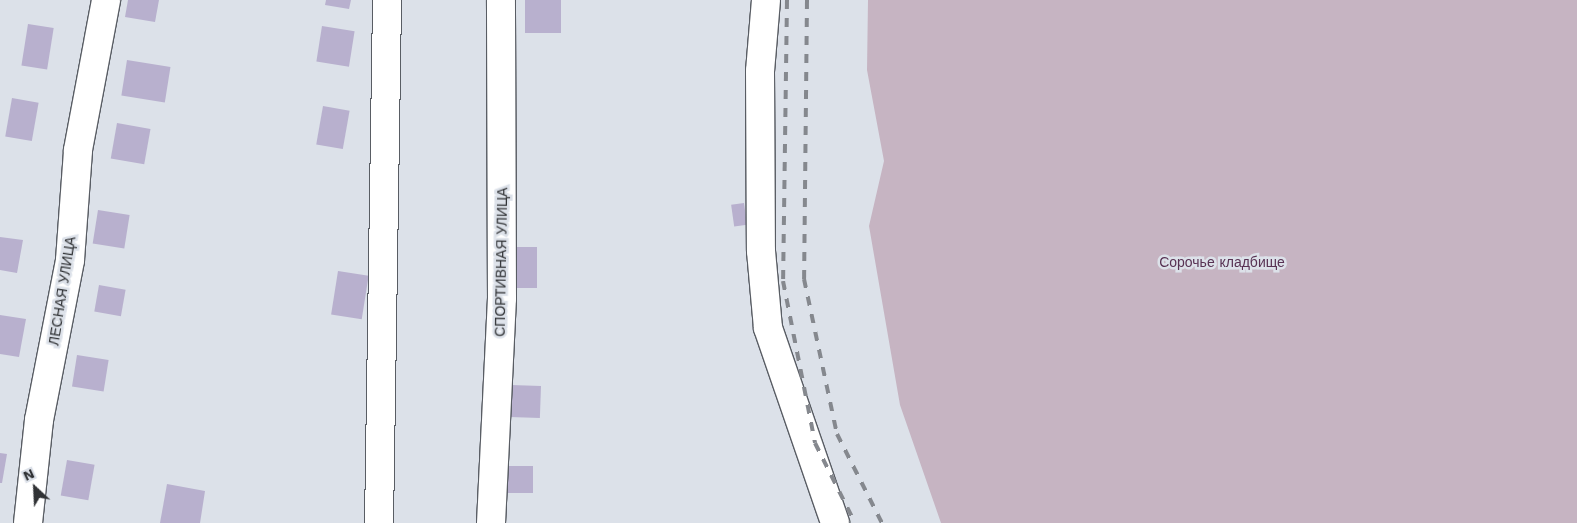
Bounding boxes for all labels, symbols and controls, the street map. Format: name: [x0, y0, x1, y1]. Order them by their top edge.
street label: СПОРТИВНАЯ УЛИЦА: [491, 187, 511, 337]
street label: ЛЕСНАЯ УЛИЦА: [45, 235, 79, 347]
park label: Сорочье кладбище: [1159, 254, 1285, 270]
north arrow: [10, 463, 60, 513]
text: N: [21, 465, 37, 484]

